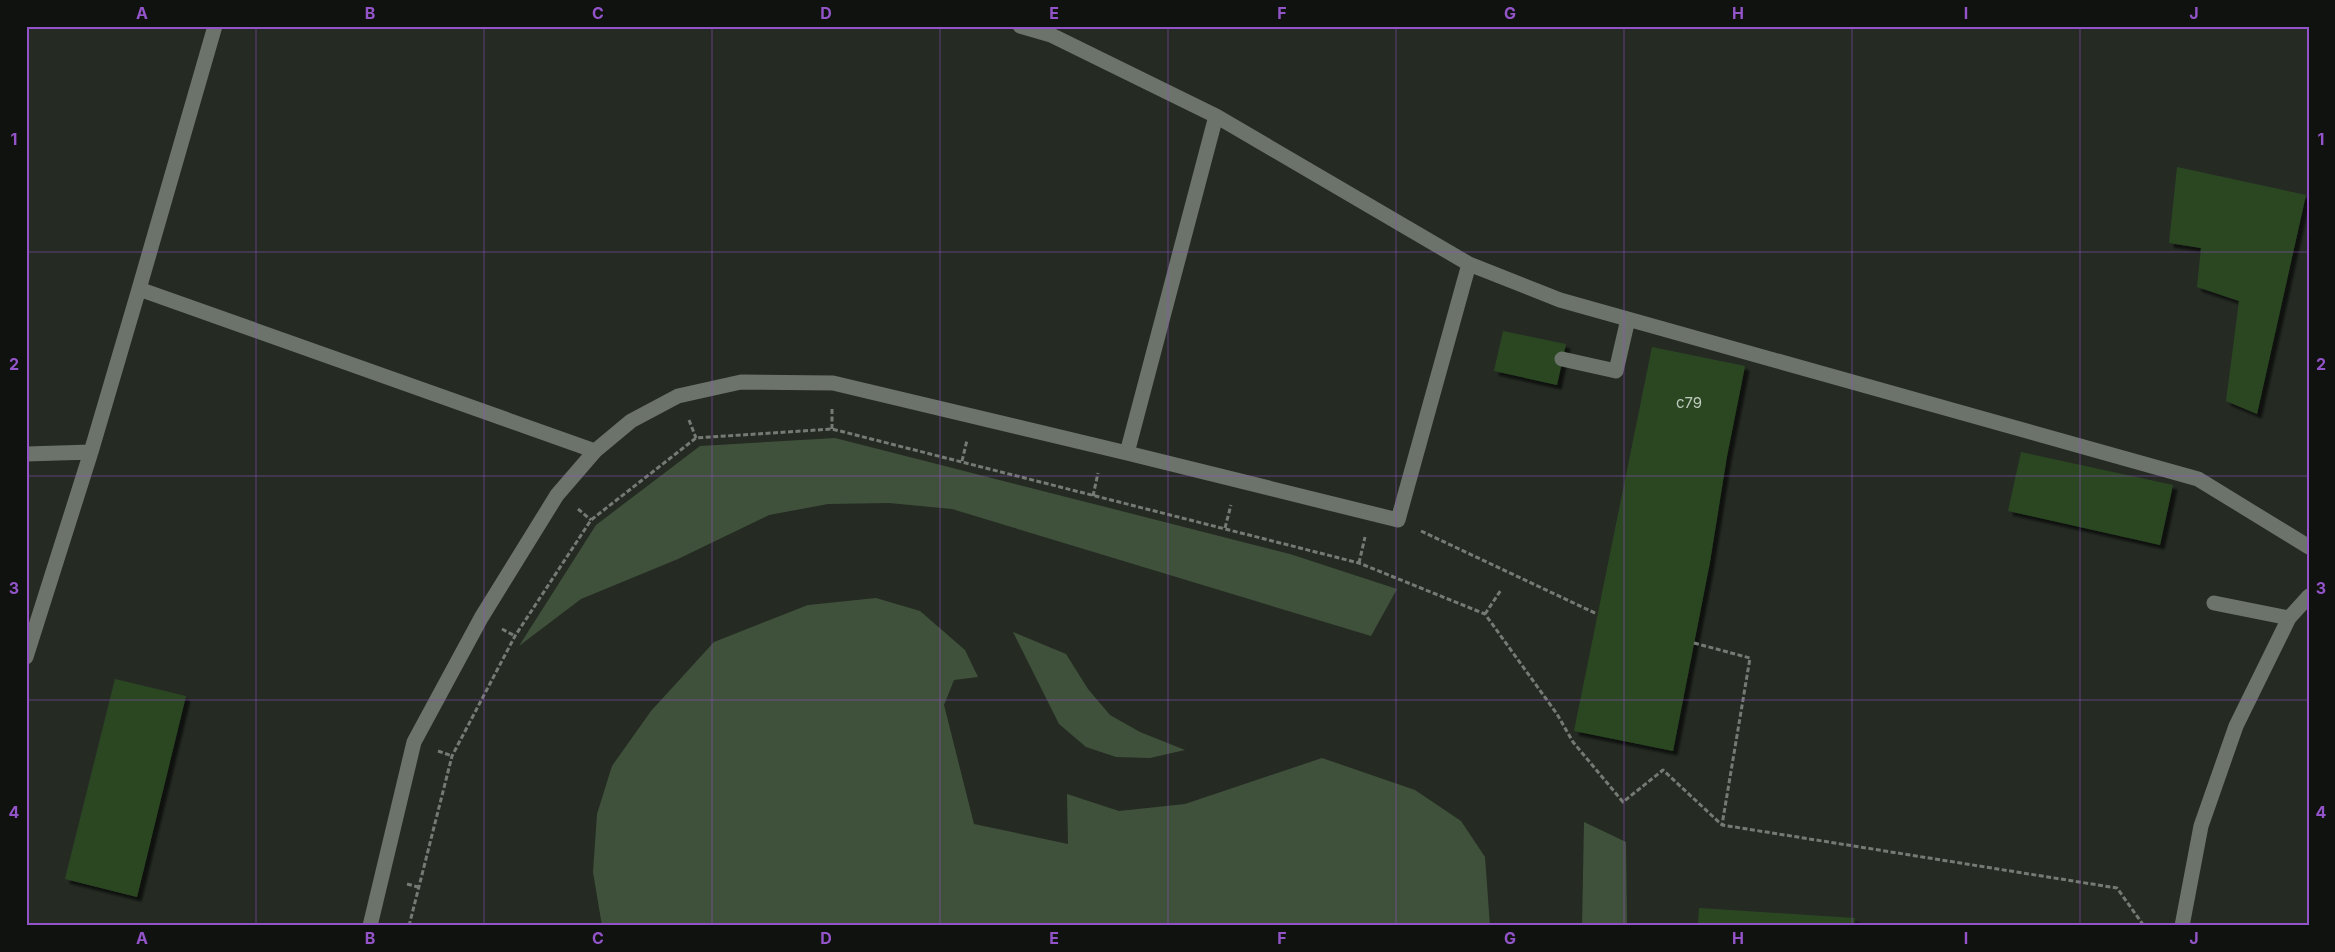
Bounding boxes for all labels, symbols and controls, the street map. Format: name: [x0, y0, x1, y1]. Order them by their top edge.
text: A: [136, 3, 148, 23]
text: B: [365, 3, 375, 23]
text: C: [592, 3, 604, 23]
text: D: [820, 3, 832, 23]
text: E: [1049, 3, 1059, 23]
text: F: [1277, 3, 1287, 23]
text: G: [1504, 3, 1516, 23]
text: H: [1732, 3, 1744, 23]
text: I: [1964, 3, 1968, 23]
text: J: [2189, 3, 2199, 23]
text: 1: [11, 129, 17, 149]
text: 1: [2318, 129, 2324, 149]
text: 2: [9, 354, 19, 374]
text: 2: [2316, 354, 2326, 374]
house number: с79: [1676, 393, 1702, 412]
text: 3: [9, 578, 19, 598]
text: 3: [2316, 578, 2326, 598]
text: 4: [9, 802, 20, 822]
text: 4: [2316, 802, 2327, 822]
text: A: [136, 928, 148, 948]
text: B: [365, 928, 375, 948]
text: C: [592, 928, 604, 948]
text: D: [820, 928, 832, 948]
text: E: [1049, 928, 1059, 948]
text: F: [1277, 928, 1287, 948]
text: G: [1504, 928, 1516, 948]
text: H: [1732, 928, 1744, 948]
text: I: [1964, 928, 1968, 948]
text: J: [2189, 928, 2199, 948]

